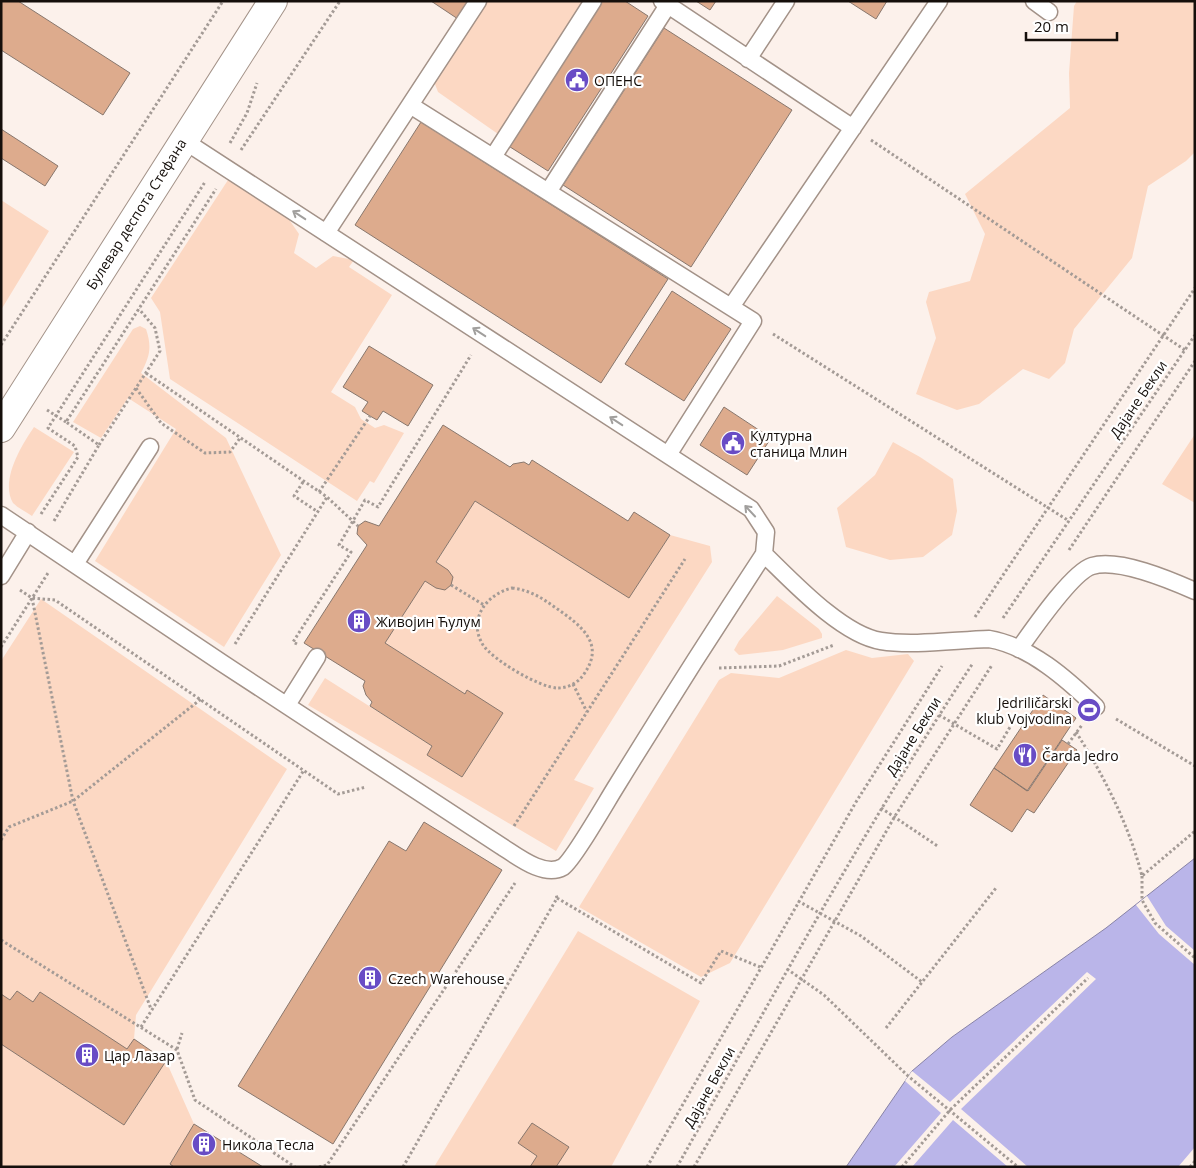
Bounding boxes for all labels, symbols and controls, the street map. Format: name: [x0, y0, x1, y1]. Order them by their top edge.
scale bar: [1026, 10, 1117, 42]
text: 20 m: [1034, 16, 1069, 36]
public building icon: ОПЕНС: [564, 67, 590, 93]
place label: ОПЕНС: [594, 71, 642, 90]
street label: Булевар деспота Стефана: [82, 135, 190, 293]
one-way arrow: [292, 210, 306, 221]
one-way arrow: [473, 327, 487, 337]
street label: Дајане Бекли: [1105, 357, 1171, 441]
one-way arrow: [609, 416, 623, 426]
place label: Културна станица Млин: [750, 426, 847, 461]
public building icon: Културна станица Млин: [720, 430, 746, 456]
one-way arrow: [745, 505, 757, 518]
building icon: Живојин Ћулум: [346, 608, 372, 634]
place label: Живојин Ћулум: [376, 612, 481, 631]
street label: Дајане Бекли: [881, 693, 945, 779]
place label: Jedriličarski klub Vojvodina: [976, 693, 1072, 728]
sports icon: Jedriličarski klub Vojvodina: [1076, 697, 1102, 723]
restaurant icon: Čarda Jedro: [1012, 742, 1038, 768]
place label: Čarda Jedro: [1042, 746, 1119, 765]
building icon: Czech Warehouse: [357, 965, 383, 991]
place label: Czech Warehouse: [388, 969, 505, 988]
building icon: Цар Лазар: [74, 1042, 100, 1068]
street label: Дајане Бекли: [679, 1043, 739, 1131]
place label: Цар Лазар: [104, 1046, 175, 1065]
building icon: Никола Тесла: [191, 1131, 217, 1157]
place label: Никола Тесла: [222, 1135, 314, 1154]

